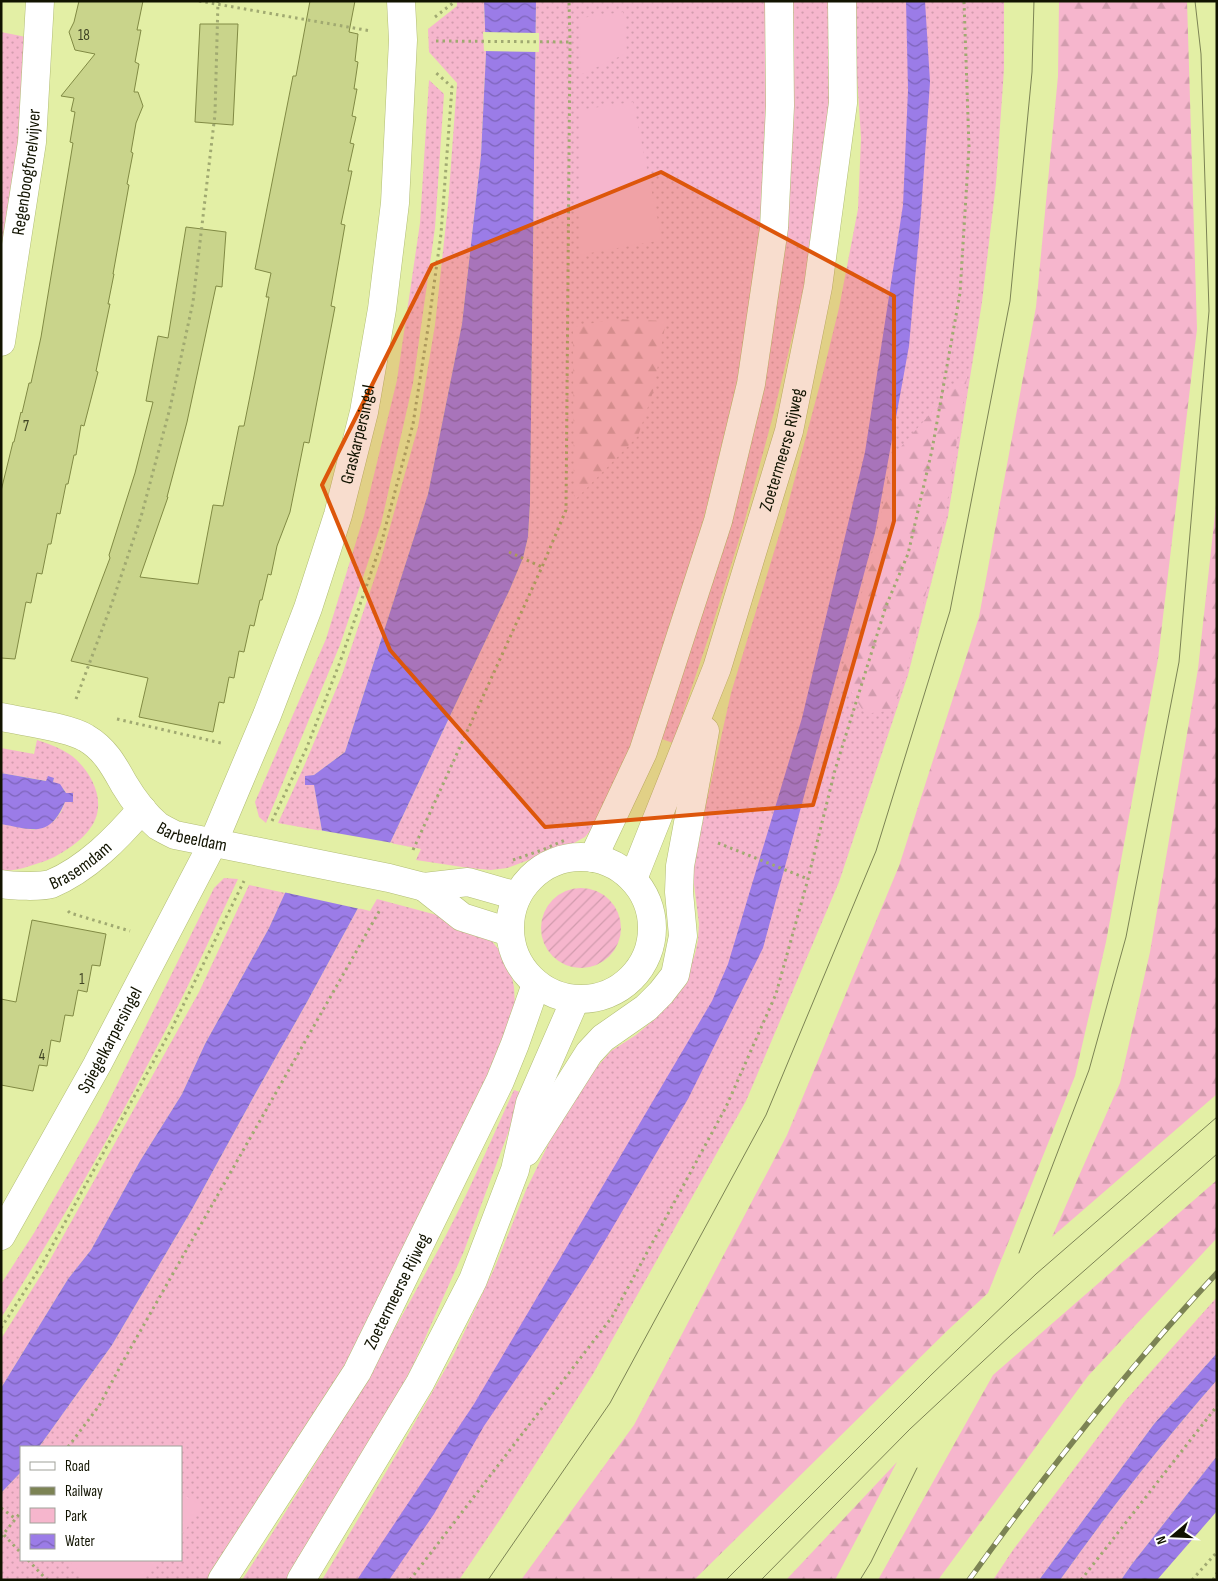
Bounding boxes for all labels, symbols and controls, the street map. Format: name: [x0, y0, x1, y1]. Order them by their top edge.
house number: 18: [78, 26, 90, 45]
street label: Regenboogforelvijver: [7, 108, 44, 237]
street label: Graskarpersingel: [336, 383, 379, 486]
street label: Zoetermeerse Rijweg: [755, 386, 808, 514]
house number: 7: [23, 417, 29, 436]
street label: Barbeeldam: [153, 817, 229, 856]
street label: Brasemdam: [46, 837, 116, 894]
house number: 1: [79, 970, 85, 989]
street label: Spiegelkarpersingel: [73, 983, 146, 1097]
house number: 4: [39, 1046, 45, 1065]
street label: Zoetermeerse Rijweg: [359, 1230, 434, 1353]
legend: [20, 1446, 182, 1561]
text: Road: [65, 1457, 90, 1476]
text: Railway: [65, 1482, 103, 1501]
text: Park: [65, 1507, 87, 1526]
north arrow: [1148, 1511, 1198, 1561]
text: Water: [65, 1532, 96, 1551]
text: N: [1152, 1534, 1170, 1546]

